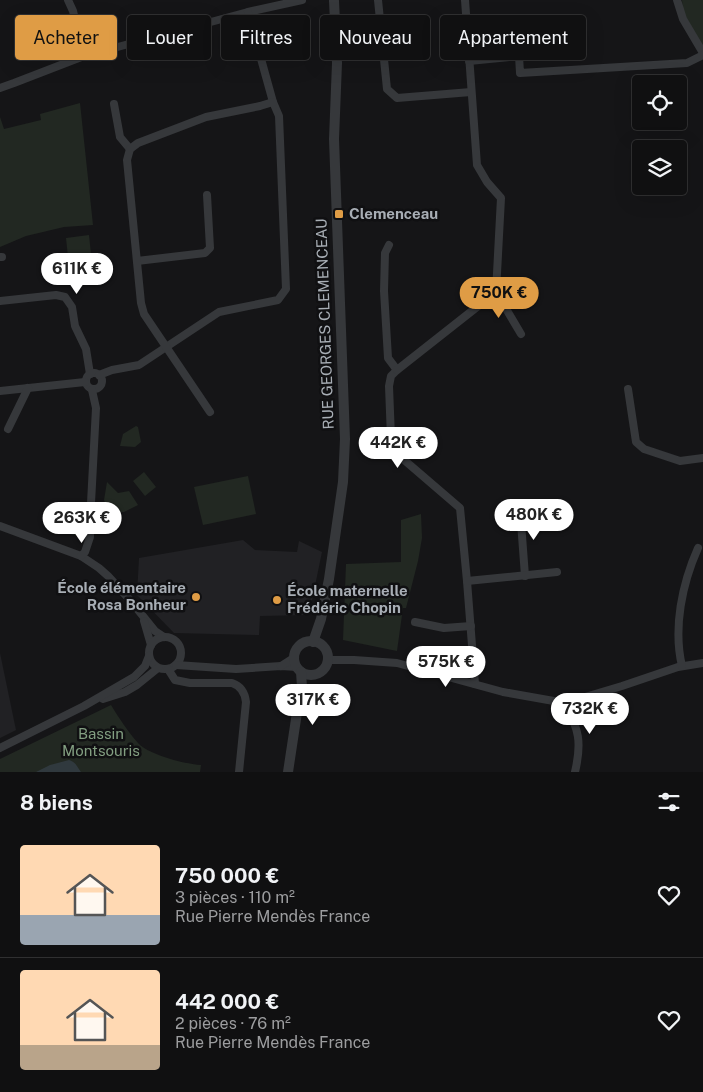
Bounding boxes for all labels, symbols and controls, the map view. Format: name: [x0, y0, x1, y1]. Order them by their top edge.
chip: Acheter: [15, 15, 117, 60]
chip: Louer: [127, 15, 211, 60]
chip: Filtres: [221, 15, 310, 60]
chip: Nouveau: [320, 15, 430, 60]
chip: Appartement: [440, 15, 586, 60]
map controls: [632, 75, 687, 195]
button: locate: [632, 75, 687, 130]
button: layers: [632, 140, 687, 195]
place label: Clemenceau: [349, 205, 438, 222]
marker: Clemenceau: [333, 208, 345, 220]
street label: RUE GEORGES CLEMENCEAU: [312, 218, 337, 430]
pin: 611K €: [36, 252, 118, 295]
text: 611K €: [52, 259, 102, 278]
pin: 750K €: [458, 276, 540, 319]
text: 750K €: [471, 283, 527, 302]
pin: 442K €: [357, 426, 439, 469]
text: 442K €: [370, 433, 426, 452]
pin: 480K €: [493, 498, 575, 541]
pin: 263K €: [41, 502, 123, 544]
text: 480K €: [506, 505, 563, 524]
text: 263K €: [54, 508, 110, 527]
place label: École élémentaire Rosa Bonheur: [57, 579, 186, 613]
place label: École maternelle Frédéric Chopin: [287, 582, 408, 616]
marker: École élémentaire Rosa Bonheur: [190, 591, 202, 603]
marker: École maternelle Frédéric Chopin: [271, 594, 283, 606]
pin: 575K €: [405, 646, 487, 688]
text: 575K €: [417, 652, 475, 671]
pin: 317K €: [272, 684, 354, 726]
text: 317K €: [286, 690, 340, 709]
pin: 732K €: [549, 692, 631, 735]
text: 732K €: [562, 699, 618, 718]
park label: Bassin Montsouris: [62, 725, 140, 759]
icon: filters: [655, 788, 683, 816]
text: 8 biens: [20, 790, 93, 815]
text: 750 000 €: [175, 863, 279, 888]
icon: home: [60, 865, 120, 925]
icon: heart: [655, 881, 683, 909]
text: 3 pièces · 110 m²: [175, 888, 295, 907]
text: Rue Pierre Mendès France: [175, 907, 370, 926]
text: 442 000 €: [175, 989, 280, 1014]
icon: home: [60, 990, 120, 1050]
icon: heart: [655, 1006, 683, 1034]
text: 2 pièces · 76 m²: [175, 1014, 291, 1033]
text: Rue Pierre Mendès France: [175, 1033, 370, 1052]

